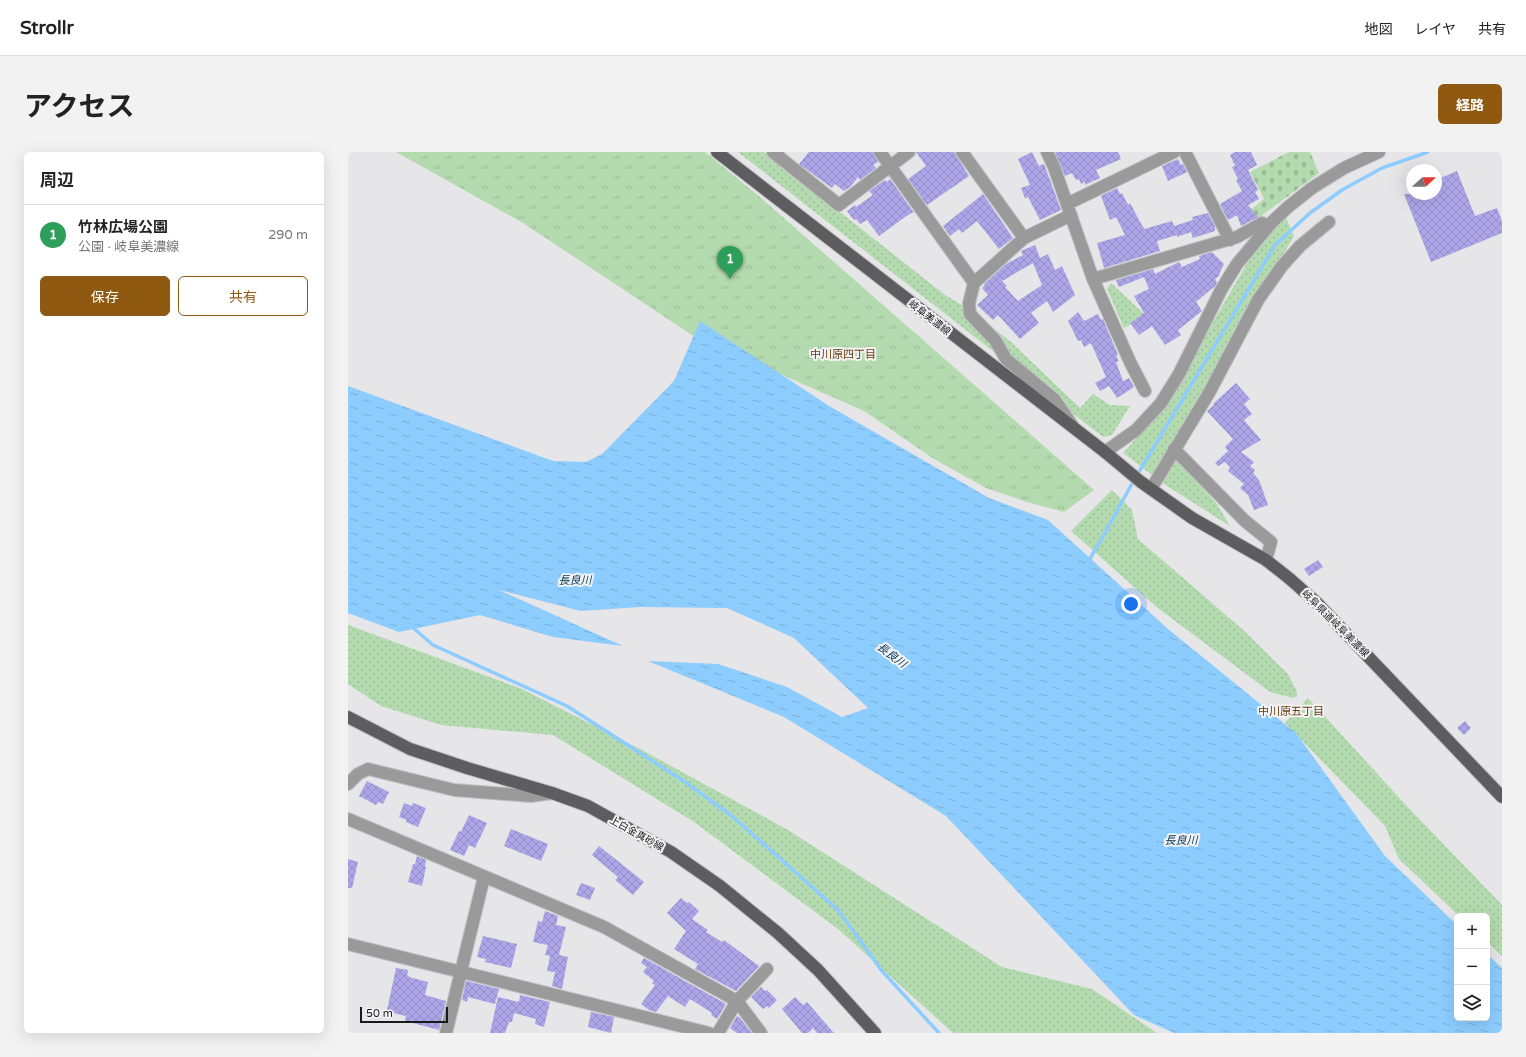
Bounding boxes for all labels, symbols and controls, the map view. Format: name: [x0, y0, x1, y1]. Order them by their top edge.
text: Strollr: [20, 17, 74, 39]
text: 地図: [1364, 21, 1392, 38]
text: レイヤ: [1414, 21, 1456, 38]
text: 共有: [1478, 21, 1506, 38]
button: 経路: [1438, 84, 1502, 124]
text: アクセス: [24, 90, 135, 124]
north arrow: [1406, 164, 1442, 200]
text: 周辺: [40, 170, 74, 191]
text: 竹林広場公園: [78, 218, 168, 236]
text: 1: [49, 227, 57, 243]
text: 290 m: [268, 227, 308, 243]
text: 公園 · 岐阜美濃線: [78, 239, 179, 255]
pin: 1: [717, 246, 743, 279]
button: 保存: [40, 276, 170, 316]
button: 共有: [178, 276, 308, 316]
street label: 岐阜美濃線: [906, 298, 953, 338]
district label: 中川原四丁目: [810, 348, 876, 361]
water label: 長良川: [558, 574, 593, 587]
street label: 岐阜県道岐阜美濃線: [1299, 588, 1371, 660]
your location: [1121, 594, 1141, 614]
water label: 長良川: [875, 640, 910, 671]
district label: 中川原五丁目: [1258, 705, 1324, 718]
street label: 上白金真砂線: [607, 814, 666, 854]
water label: 長良川: [1165, 834, 1198, 847]
map controls: [1454, 913, 1490, 1021]
button: +: [1454, 913, 1490, 949]
button: −: [1454, 949, 1490, 985]
button: layers: [1454, 985, 1490, 1021]
scale bar: [360, 1005, 448, 1024]
text: 50 m: [366, 1007, 393, 1020]

